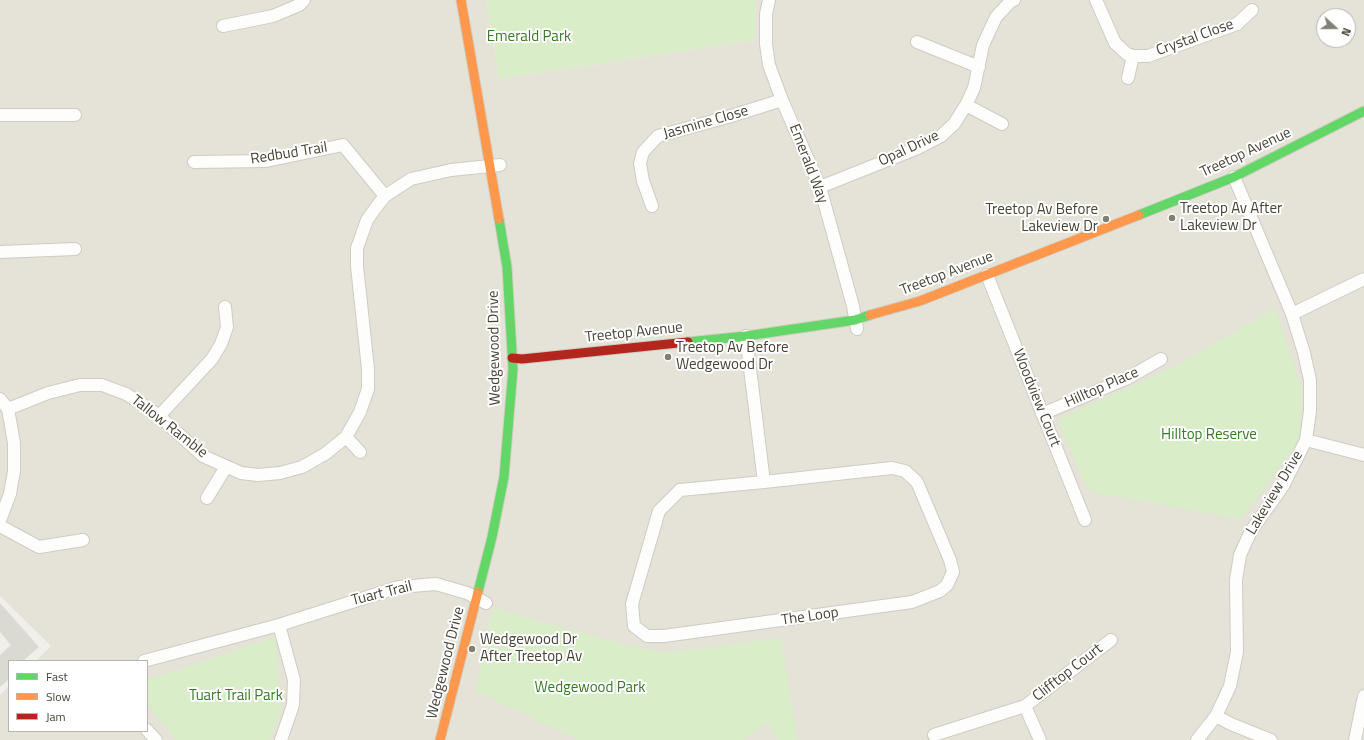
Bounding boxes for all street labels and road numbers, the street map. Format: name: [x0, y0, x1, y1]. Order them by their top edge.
street label: Crystal Close: [1154, 16, 1236, 60]
street label: Jasmine Close: [661, 102, 751, 144]
street label: Emerald Way: [785, 122, 831, 206]
street label: Treetop Avenue: [1198, 124, 1294, 182]
street label: Opal Drive: [876, 127, 942, 171]
street label: Redbud Trail: [249, 139, 329, 169]
street label: Treetop Avenue: [898, 248, 996, 300]
street label: Wedgewood Drive: [485, 290, 505, 406]
street label: Treetop Avenue: [584, 319, 684, 347]
street label: Woodview Court: [1008, 346, 1064, 450]
street label: Hilltop Place: [1062, 364, 1142, 412]
street label: Tallow Ramble: [127, 392, 211, 462]
street label: Lakeview Drive: [1243, 448, 1307, 538]
street label: Tuart Trail: [350, 578, 414, 610]
street label: The Loop: [780, 604, 840, 630]
street label: Wedgewood Drive: [423, 605, 469, 721]
street label: Clifftop Court: [1030, 640, 1106, 706]

